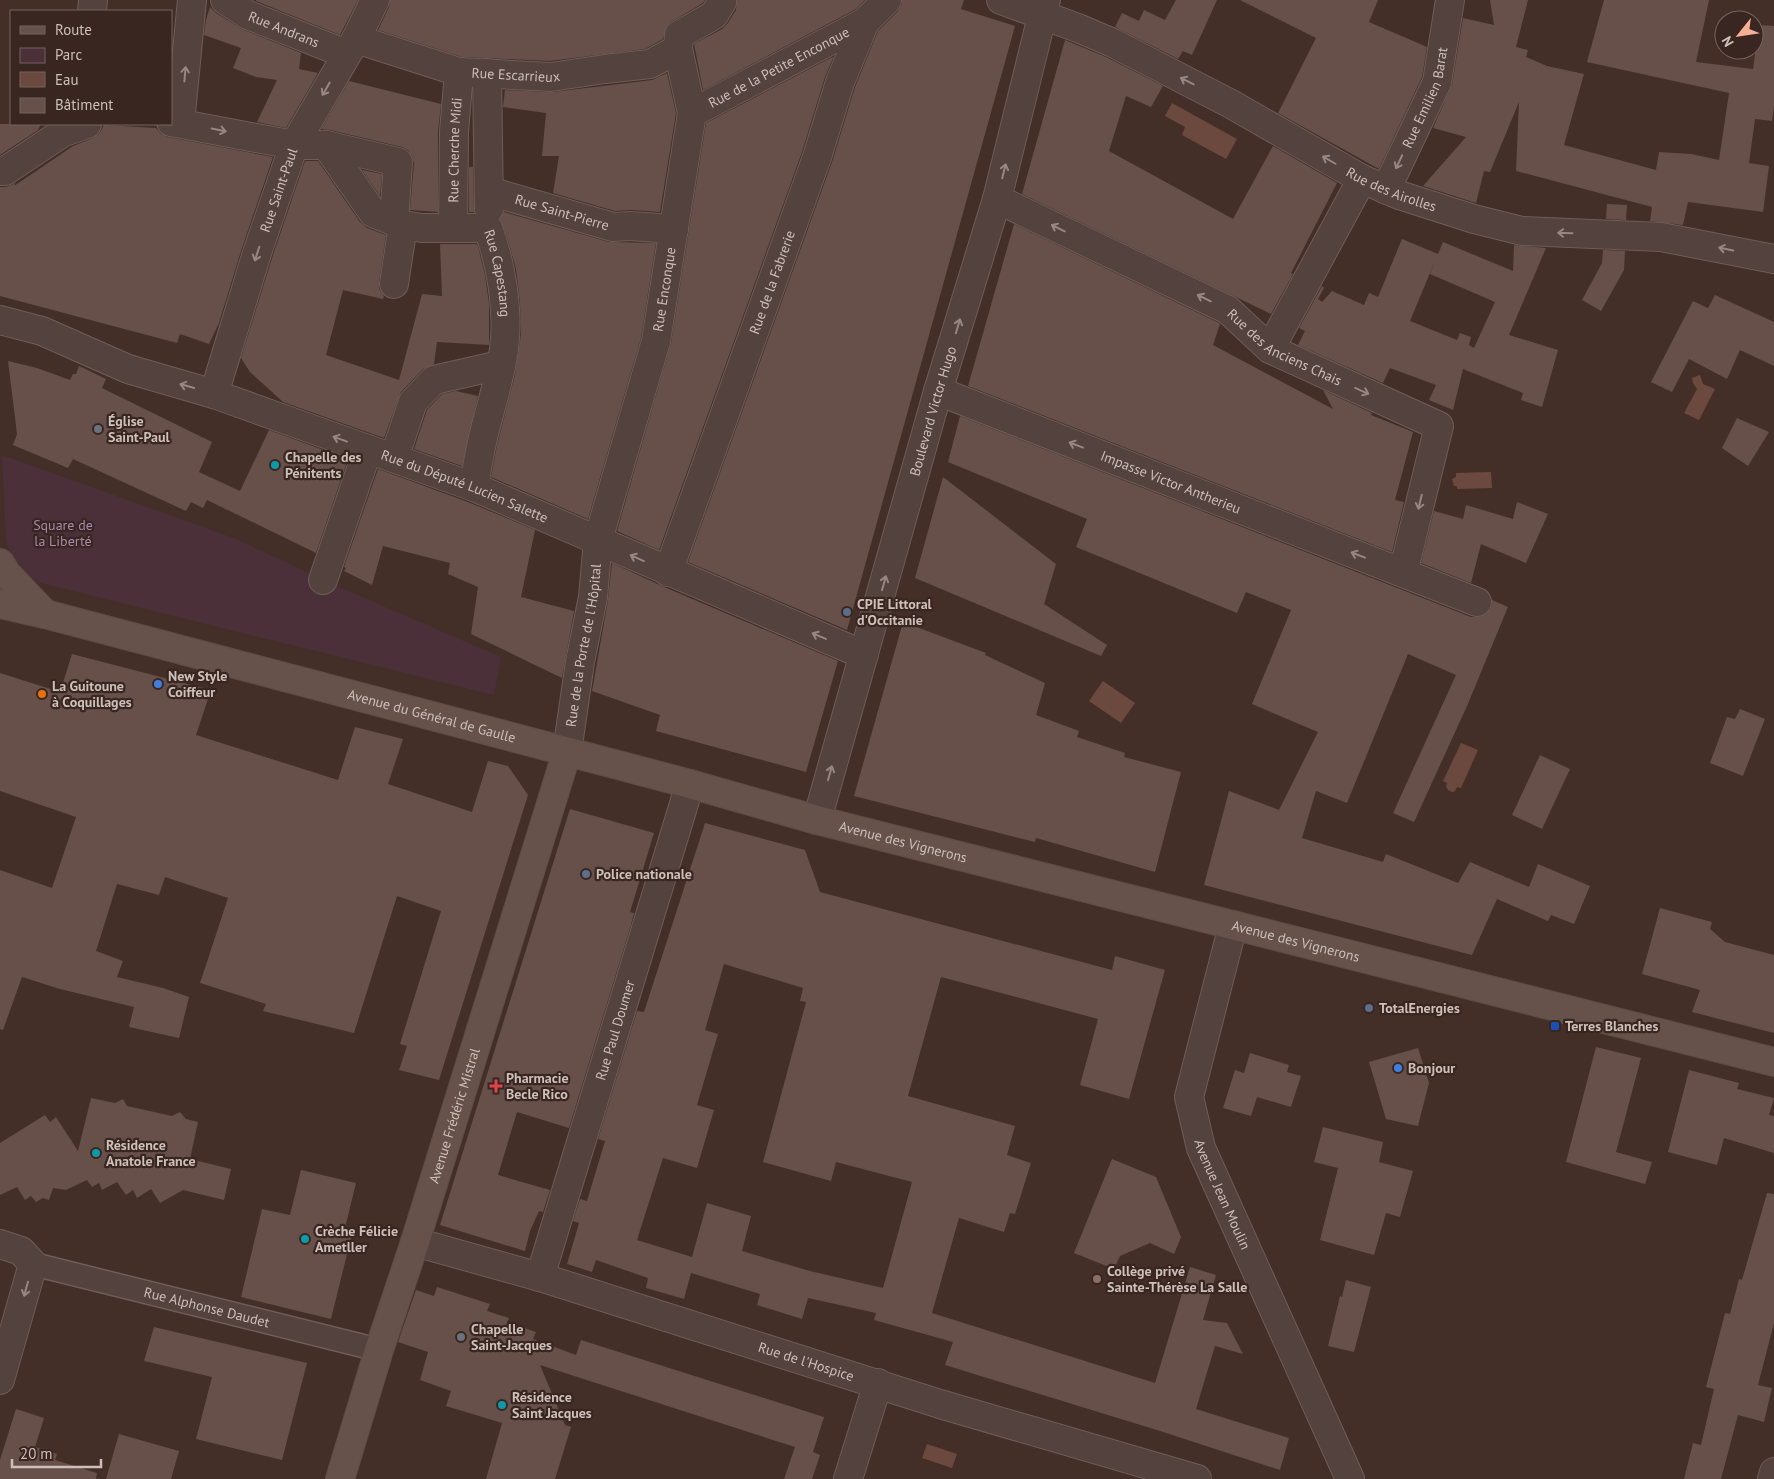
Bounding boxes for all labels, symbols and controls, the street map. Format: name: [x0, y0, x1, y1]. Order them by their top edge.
street label: Rue Andrans: [246, 7, 322, 51]
legend: [10, 10, 172, 125]
north arrow: [1714, 10, 1764, 60]
text: Route: [55, 20, 92, 39]
street label: Rue de la Petite Enconque: [705, 23, 852, 112]
text: N: [1718, 33, 1738, 50]
text: Parc: [55, 45, 82, 64]
street label: Rue Emilien Barat: [1398, 46, 1451, 151]
street label: Rue Escarrieux: [471, 64, 561, 86]
one-way arrow: [180, 67, 190, 83]
text: Eau: [55, 70, 79, 89]
one-way arrow: [1180, 76, 1195, 85]
one-way arrow: [321, 81, 331, 96]
text: Bâtiment: [55, 95, 113, 114]
street label: Rue Cherche Midi: [444, 97, 466, 203]
one-way arrow: [211, 126, 227, 136]
street label: Rue Saint-Paul: [256, 146, 301, 234]
one-way arrow: [1394, 154, 1404, 169]
one-way arrow: [1321, 155, 1336, 165]
one-way arrow: [1000, 163, 1009, 179]
street label: Rue des Airolles: [1343, 163, 1439, 215]
street label: Rue Saint-Pierre: [513, 190, 611, 234]
one-way arrow: [1051, 223, 1066, 232]
street label: Rue Capestang: [480, 227, 514, 318]
street label: Rue de la Fabrerie: [745, 228, 799, 337]
one-way arrow: [1557, 228, 1574, 238]
one-way arrow: [1719, 244, 1735, 253]
one-way arrow: [251, 246, 261, 262]
street label: Rue Enconque: [649, 246, 680, 333]
one-way arrow: [1197, 293, 1212, 303]
street label: Rue des Anciens Chais: [1223, 305, 1345, 390]
one-way arrow: [954, 319, 963, 335]
street label: Boulevard Victor Hugo: [905, 344, 960, 478]
one-way arrow: [179, 381, 195, 390]
one-way arrow: [1354, 387, 1369, 396]
place label: Église Saint-Paul: [108, 412, 171, 446]
marker: Église Saint-Paul: [92, 423, 104, 435]
one-way arrow: [333, 434, 349, 443]
one-way arrow: [1069, 440, 1084, 449]
street label: Rue du Député Lucien Salette: [379, 446, 551, 527]
street label: Impasse Victor Antherieu: [1098, 447, 1243, 518]
place label: Chapelle des Pénitents: [285, 448, 362, 482]
marker: Chapelle des Pénitents: [269, 459, 281, 471]
one-way arrow: [1415, 493, 1424, 509]
park label: Square de la Liberté: [33, 516, 93, 550]
one-way arrow: [1351, 550, 1366, 559]
one-way arrow: [630, 553, 645, 562]
street label: Rue de la Porte de l'Hôpital: [562, 563, 605, 728]
one-way arrow: [880, 576, 889, 592]
place label: CPIE Littoral d'Occitanie: [857, 595, 933, 629]
marker: CPIE Littoral d'Occitanie: [841, 606, 853, 618]
one-way arrow: [812, 631, 827, 640]
place label: New Style Coiffeur: [168, 667, 227, 701]
place label: La Guitoune à Coquillages: [52, 677, 132, 711]
marker: New Style Coiffeur: [152, 678, 164, 690]
street label: Avenue du Général de Gaulle: [346, 685, 518, 747]
marker: La Guitoune à Coquillages: [36, 688, 48, 700]
one-way arrow: [826, 766, 836, 782]
street label: Avenue des Vignerons: [837, 817, 969, 867]
place label: Police nationale: [596, 865, 692, 883]
marker: Police nationale: [580, 868, 592, 880]
street label: Avenue des Vignerons: [1230, 916, 1362, 966]
street label: Rue Paul Doumer: [591, 978, 639, 1082]
place label: TotalEnergies: [1379, 999, 1460, 1017]
marker: TotalEnergies: [1363, 1002, 1375, 1014]
place label: Terres Blanches: [1565, 1017, 1658, 1035]
marker: Terres Blanches: [1549, 1020, 1561, 1032]
street label: Avenue Frédéric Mistral: [425, 1046, 484, 1186]
place label: Bonjour: [1408, 1059, 1455, 1077]
marker: Bonjour: [1392, 1062, 1404, 1074]
place label: Pharmacie Becle Rico: [506, 1069, 569, 1103]
marker: Pharmacie Becle Rico: [490, 1080, 502, 1092]
place label: Résidence Anatole France: [106, 1136, 196, 1170]
street label: Avenue Jean Moulin: [1190, 1138, 1255, 1252]
marker: Résidence Anatole France: [90, 1147, 102, 1159]
place label: Crèche Félicie Ametller: [315, 1222, 398, 1256]
marker: Crèche Félicie Ametller: [299, 1233, 311, 1245]
place label: Collège privé Sainte-Thérèse La Salle: [1107, 1262, 1247, 1296]
marker: Collège privé Sainte-Thérèse La Salle: [1091, 1273, 1103, 1285]
one-way arrow: [21, 1281, 30, 1297]
street label: Rue Alphonse Daudet: [142, 1283, 272, 1332]
place label: Chapelle Saint-Jacques: [471, 1320, 552, 1354]
marker: Chapelle Saint-Jacques: [455, 1331, 467, 1343]
street label: Rue de l'Hospice: [756, 1338, 856, 1385]
place label: Résidence Saint Jacques: [512, 1388, 592, 1422]
marker: Résidence Saint Jacques: [496, 1399, 508, 1411]
scale bar: [12, 1436, 101, 1468]
text: 20 m: [20, 1444, 53, 1463]

